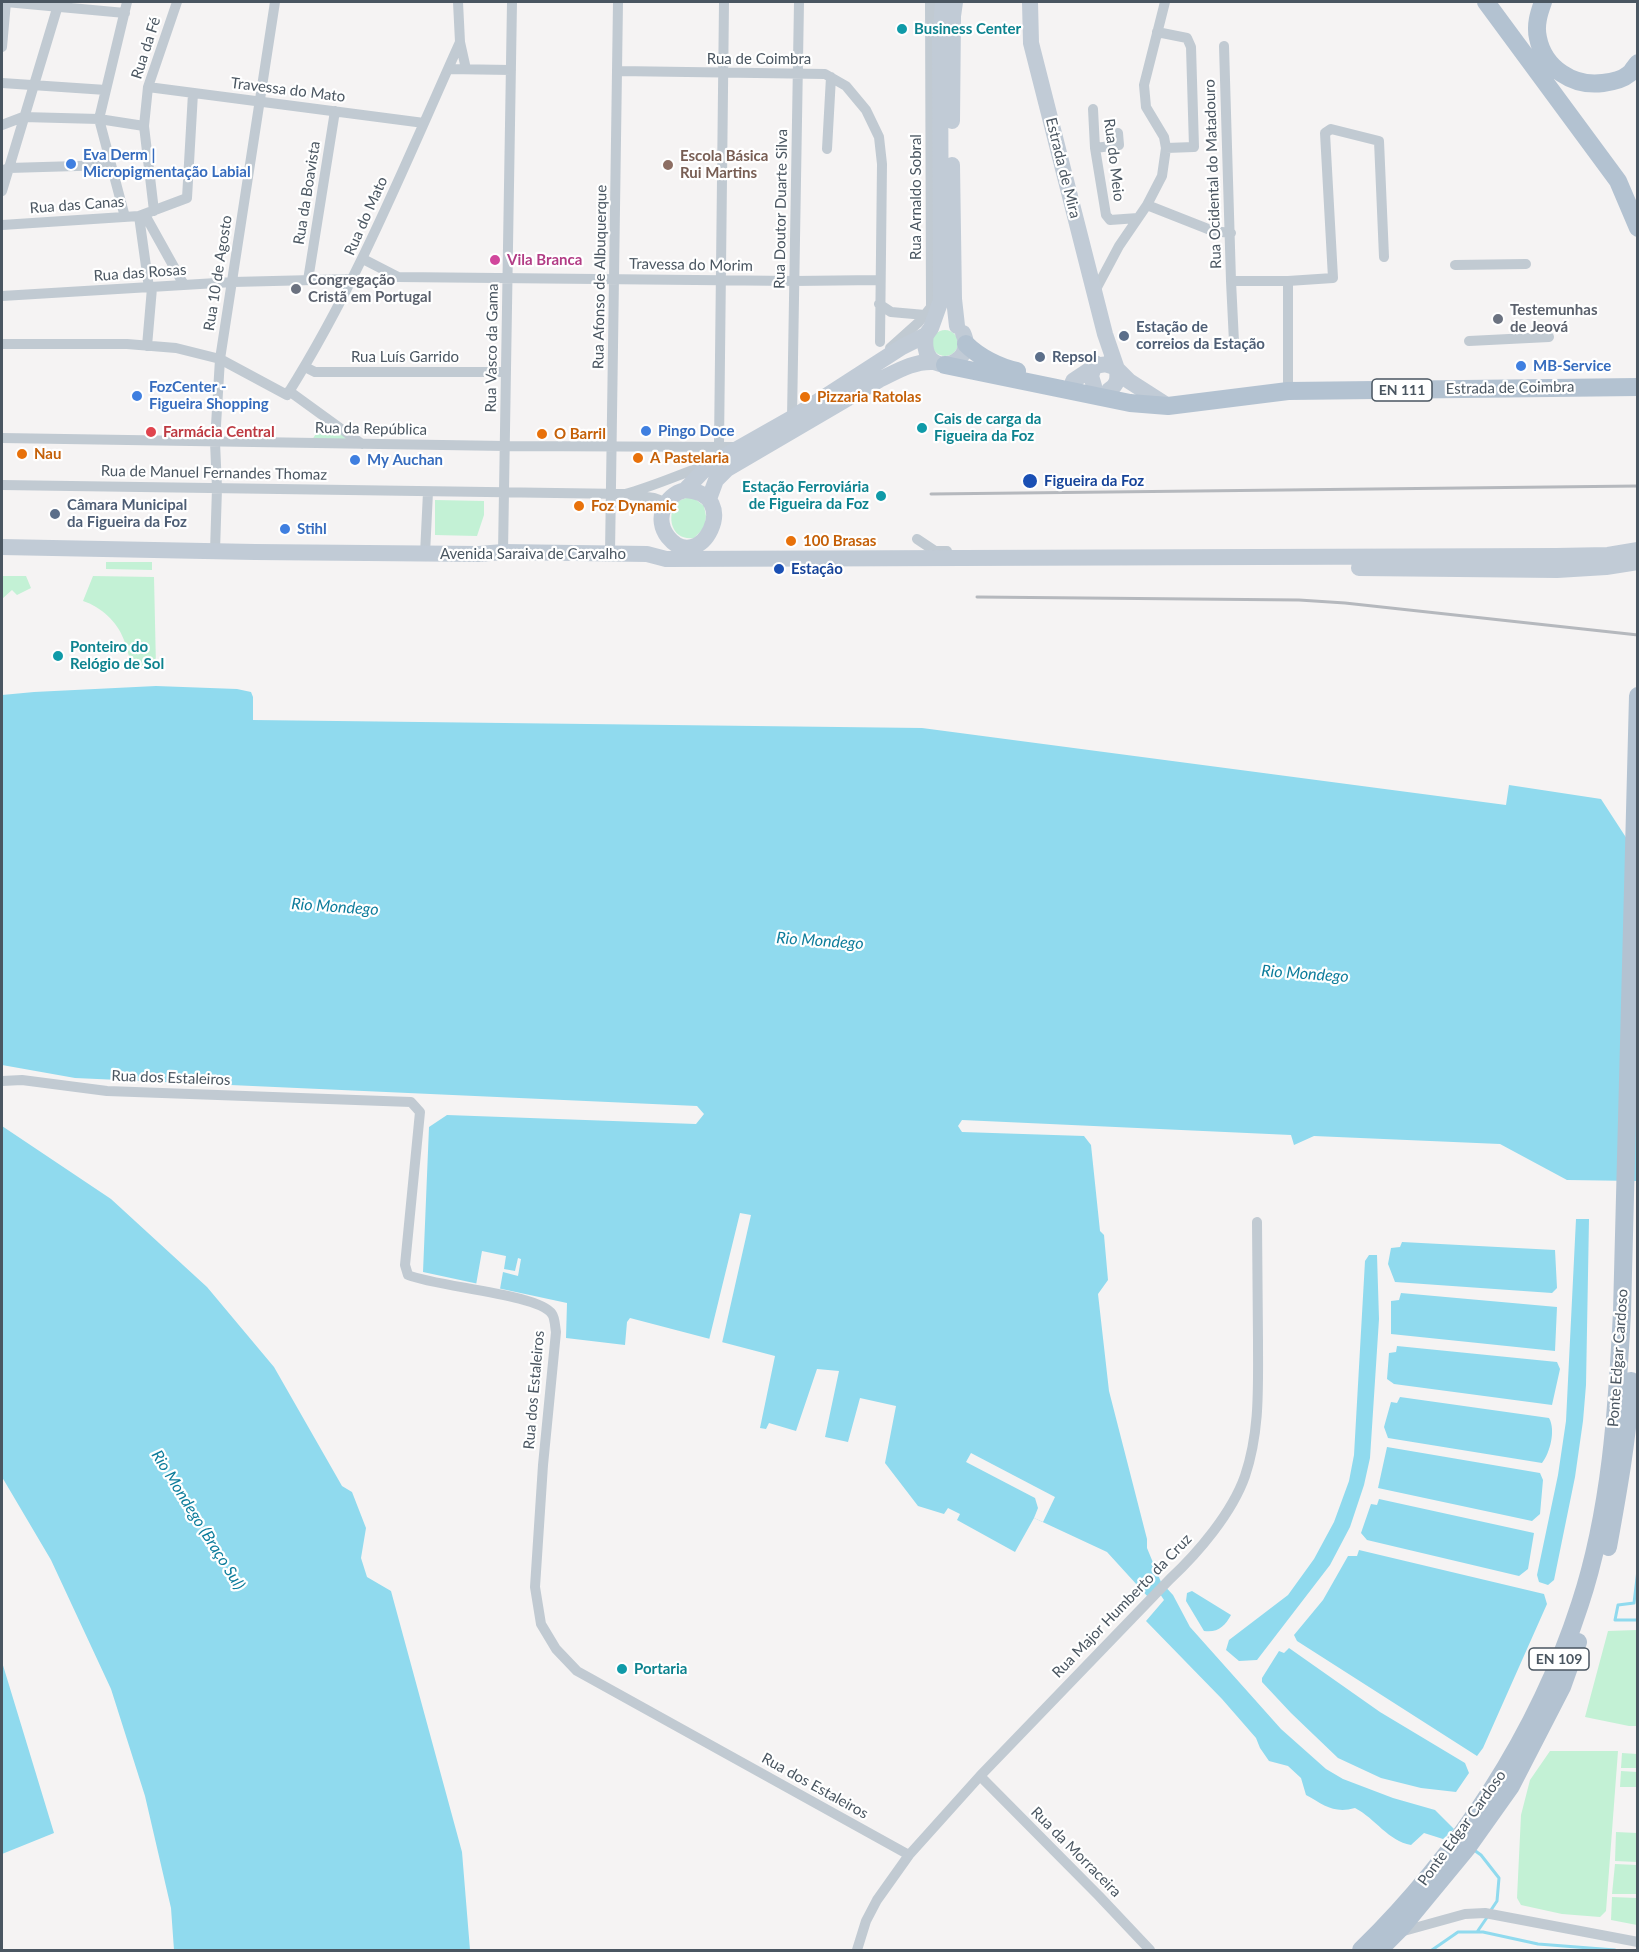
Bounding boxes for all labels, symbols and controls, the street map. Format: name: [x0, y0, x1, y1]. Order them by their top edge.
street label: Rua da Fé: [128, 15, 164, 81]
place label: Business Center: [914, 20, 1021, 38]
marker: Business Center: [895, 22, 909, 36]
street label: Rua de Coimbra: [707, 50, 811, 68]
street label: Travessa do Mato: [230, 74, 346, 106]
street label: Rua Ocidental do Matadouro: [1201, 79, 1225, 269]
street label: Estrada de Mira: [1042, 116, 1084, 220]
street label: Rua do Meio: [1100, 118, 1128, 202]
street label: Rua Doutor Duarte Silva: [771, 129, 791, 289]
street label: Rua Arnaldo Sobral: [907, 134, 925, 260]
street label: Rua da Boavista: [290, 140, 324, 246]
place label: Eva Derm | Micropigmentação Labial: [83, 146, 251, 181]
place label: Escola Básica Rui Martins: [680, 147, 768, 182]
marker: Eva Derm | Micropigmentação Labial: [64, 157, 78, 171]
marker: Escola Básica Rui Martins: [661, 158, 675, 172]
street label: Rua do Mato: [341, 174, 391, 258]
street label: Rua Afonso de Albuquerque: [589, 185, 611, 369]
street label: Rua das Canas: [29, 193, 125, 217]
street label: Rua 10 de Agosto: [200, 214, 236, 332]
place label: Vila Branca: [507, 251, 582, 269]
marker: Vila Branca: [488, 253, 502, 267]
street label: Travessa do Morim: [629, 255, 753, 275]
street label: Rua das Rosas: [93, 261, 187, 285]
place label: Congregação Cristã em Portugal: [308, 271, 431, 306]
marker: Congregação Cristã em Portugal: [289, 282, 303, 296]
street label: Rua Vasco da Gama: [482, 283, 502, 413]
place label: Testemunhas de Jeová: [1510, 301, 1597, 336]
marker: Testemunhas de Jeová: [1491, 312, 1505, 326]
place label: Estação de correios da Estação: [1136, 318, 1265, 353]
marker: Estação de correios da Estação: [1117, 329, 1131, 343]
street label: Rua Luís Garrido: [351, 348, 459, 366]
place label: Repsol: [1052, 348, 1097, 366]
marker: Repsol: [1033, 350, 1047, 364]
place label: MB-Service: [1533, 357, 1611, 375]
marker: MB-Service: [1514, 359, 1528, 373]
place label: FozCenter - Figueira Shopping: [149, 378, 269, 413]
street label: Estrada de Coimbra: [1446, 378, 1574, 398]
road number: EN 111: [1372, 379, 1432, 401]
place label: Pizzaria Ratolas: [817, 388, 921, 406]
marker: FozCenter - Figueira Shopping: [130, 389, 144, 403]
marker: Pizzaria Ratolas: [798, 390, 812, 404]
place label: Cais de carga da Figueira da Foz: [934, 410, 1041, 445]
street label: Rua da República: [315, 419, 427, 439]
marker: Cais de carga da Figueira da Foz: [915, 421, 929, 435]
place label: Pingo Doce: [658, 422, 735, 440]
place label: Farmácia Central: [163, 423, 275, 441]
marker: Pingo Doce: [639, 424, 653, 438]
marker: Farmácia Central: [144, 425, 158, 439]
place label: O Barril: [554, 425, 606, 443]
marker: O Barril: [535, 427, 549, 441]
place label: Nau: [34, 445, 61, 463]
marker: Nau: [15, 447, 29, 461]
place label: A Pastelaria: [650, 449, 729, 467]
place label: My Auchan: [367, 451, 443, 469]
marker: A Pastelaria: [631, 451, 645, 465]
marker: My Auchan: [348, 453, 362, 467]
street label: Rua de Manuel Fernandes Thomaz: [101, 462, 327, 484]
marker: Figueira da Foz: [1021, 472, 1039, 490]
place label: Figueira da Foz: [1044, 472, 1144, 490]
place label: Estação Ferroviária de Figueira da Foz: [742, 478, 869, 513]
marker: Estação Ferroviária de Figueira da Foz: [874, 489, 888, 503]
place label: Câmara Municipal da Figueira da Foz: [67, 496, 187, 531]
place label: Foz Dynamic: [591, 497, 677, 515]
marker: Foz Dynamic: [572, 499, 586, 513]
marker: Câmara Municipal da Figueira da Foz: [48, 507, 62, 521]
place label: Stihl: [297, 520, 327, 538]
marker: Stihl: [278, 522, 292, 536]
place label: 100 Brasas: [803, 532, 876, 550]
marker: 100 Brasas: [784, 534, 798, 548]
street label: Avenida Saraiva de Carvalho: [440, 545, 626, 563]
place label: Estaçâo: [791, 560, 843, 578]
marker: Estaçâo: [772, 562, 786, 576]
place label: Ponteiro do Relógio de Sol: [70, 638, 164, 673]
marker: Ponteiro do Relógio de Sol: [51, 649, 65, 663]
water label: Rio Mondego: [291, 894, 379, 920]
water label: Rio Mondego: [776, 928, 864, 954]
water label: Rio Mondego: [1261, 961, 1349, 987]
street label: Rua dos Estaleiros: [111, 1067, 231, 1089]
street label: Ponte Edgar Cardoso: [1604, 1288, 1632, 1428]
street label: Rua dos Estaleiros: [520, 1330, 548, 1450]
water label: Rio Mondego (Braço Sul): [147, 1447, 249, 1593]
street label: Rua Major Humberto da Cruz: [1048, 1530, 1196, 1682]
road number: EN 109: [1529, 1648, 1589, 1670]
place label: Portaria: [634, 1660, 687, 1678]
marker: Portaria: [615, 1662, 629, 1676]
street label: Rua dos Estaleiros: [759, 1749, 871, 1823]
street label: Ponte Edgar Cardoso: [1414, 1767, 1510, 1889]
street label: Rua da Morraceira: [1027, 1803, 1125, 1901]

